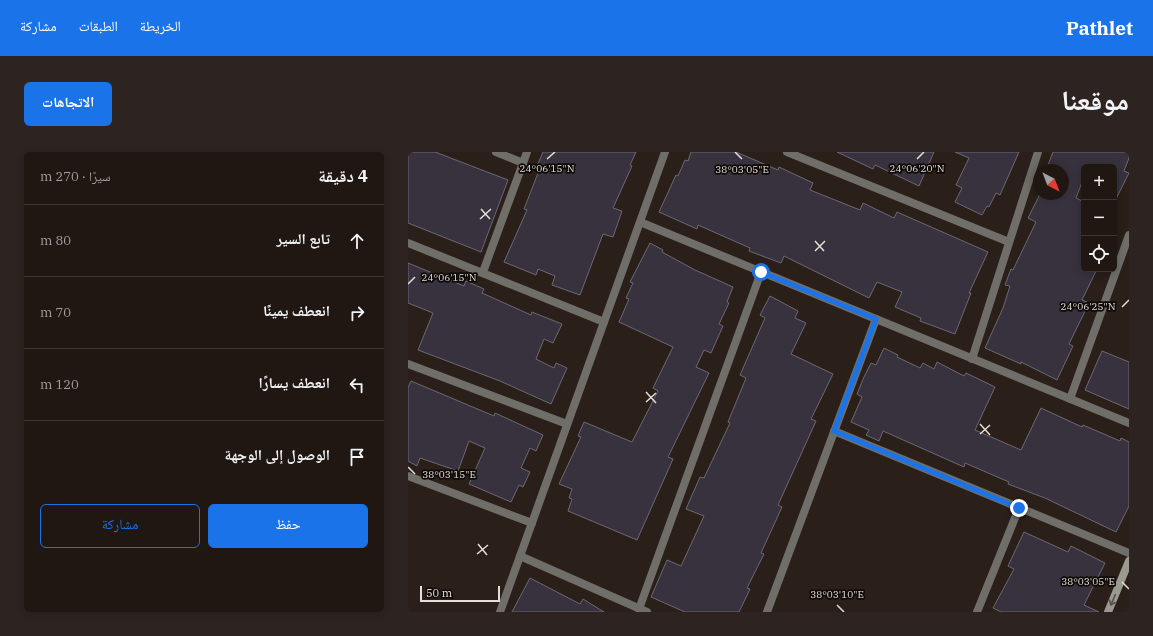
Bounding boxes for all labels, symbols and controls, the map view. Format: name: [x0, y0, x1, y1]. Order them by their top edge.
text: Pathlet: [1066, 16, 1133, 40]
text: مشاركة: [20, 17, 57, 35]
text: الطبقات: [79, 17, 118, 35]
text: الخريطة: [140, 17, 181, 35]
text: موقعنا: [1061, 81, 1129, 118]
button: الاتجاهات: [24, 82, 112, 126]
text: 24°06'15"N: [520, 162, 575, 175]
text: 24°06'20"N: [890, 162, 945, 175]
text: 38°03'05"E: [715, 163, 769, 176]
north arrow: [1033, 164, 1069, 200]
map controls: [1081, 164, 1117, 272]
button: +: [1081, 164, 1117, 200]
text: 4 دقيقة: [318, 165, 368, 187]
text: سيرًا · 270 m: [40, 168, 111, 185]
button: −: [1081, 200, 1117, 236]
text: تابع السير: [276, 229, 330, 248]
icon: ahead: [346, 230, 368, 252]
text: 80 m: [40, 232, 71, 249]
button: locate: [1081, 236, 1117, 272]
route start: [752, 263, 770, 281]
text: 24°06'15"N: [422, 271, 477, 284]
text: 24°06'25"N: [1061, 300, 1116, 313]
text: انعطف يمينًا: [263, 301, 330, 320]
icon: right: [346, 302, 368, 324]
text: 70 m: [40, 304, 71, 321]
text: انعطف يسارًا: [259, 373, 330, 392]
icon: left: [346, 374, 368, 396]
text: 120 m: [40, 376, 79, 393]
text: الوصول إلى الوجهة: [224, 445, 330, 464]
icon: arrive: [346, 446, 368, 468]
text: 38°03'15"E: [422, 468, 476, 481]
route end: [1010, 499, 1028, 517]
button: مشاركة: [40, 504, 200, 548]
button: حفظ: [208, 504, 368, 548]
text: 38°03'05"E: [1061, 575, 1115, 588]
scale bar: [420, 584, 500, 603]
text: 50 m: [426, 586, 452, 600]
text: 38°03'10"E: [810, 588, 864, 601]
one-way arrow: [1109, 593, 1116, 605]

